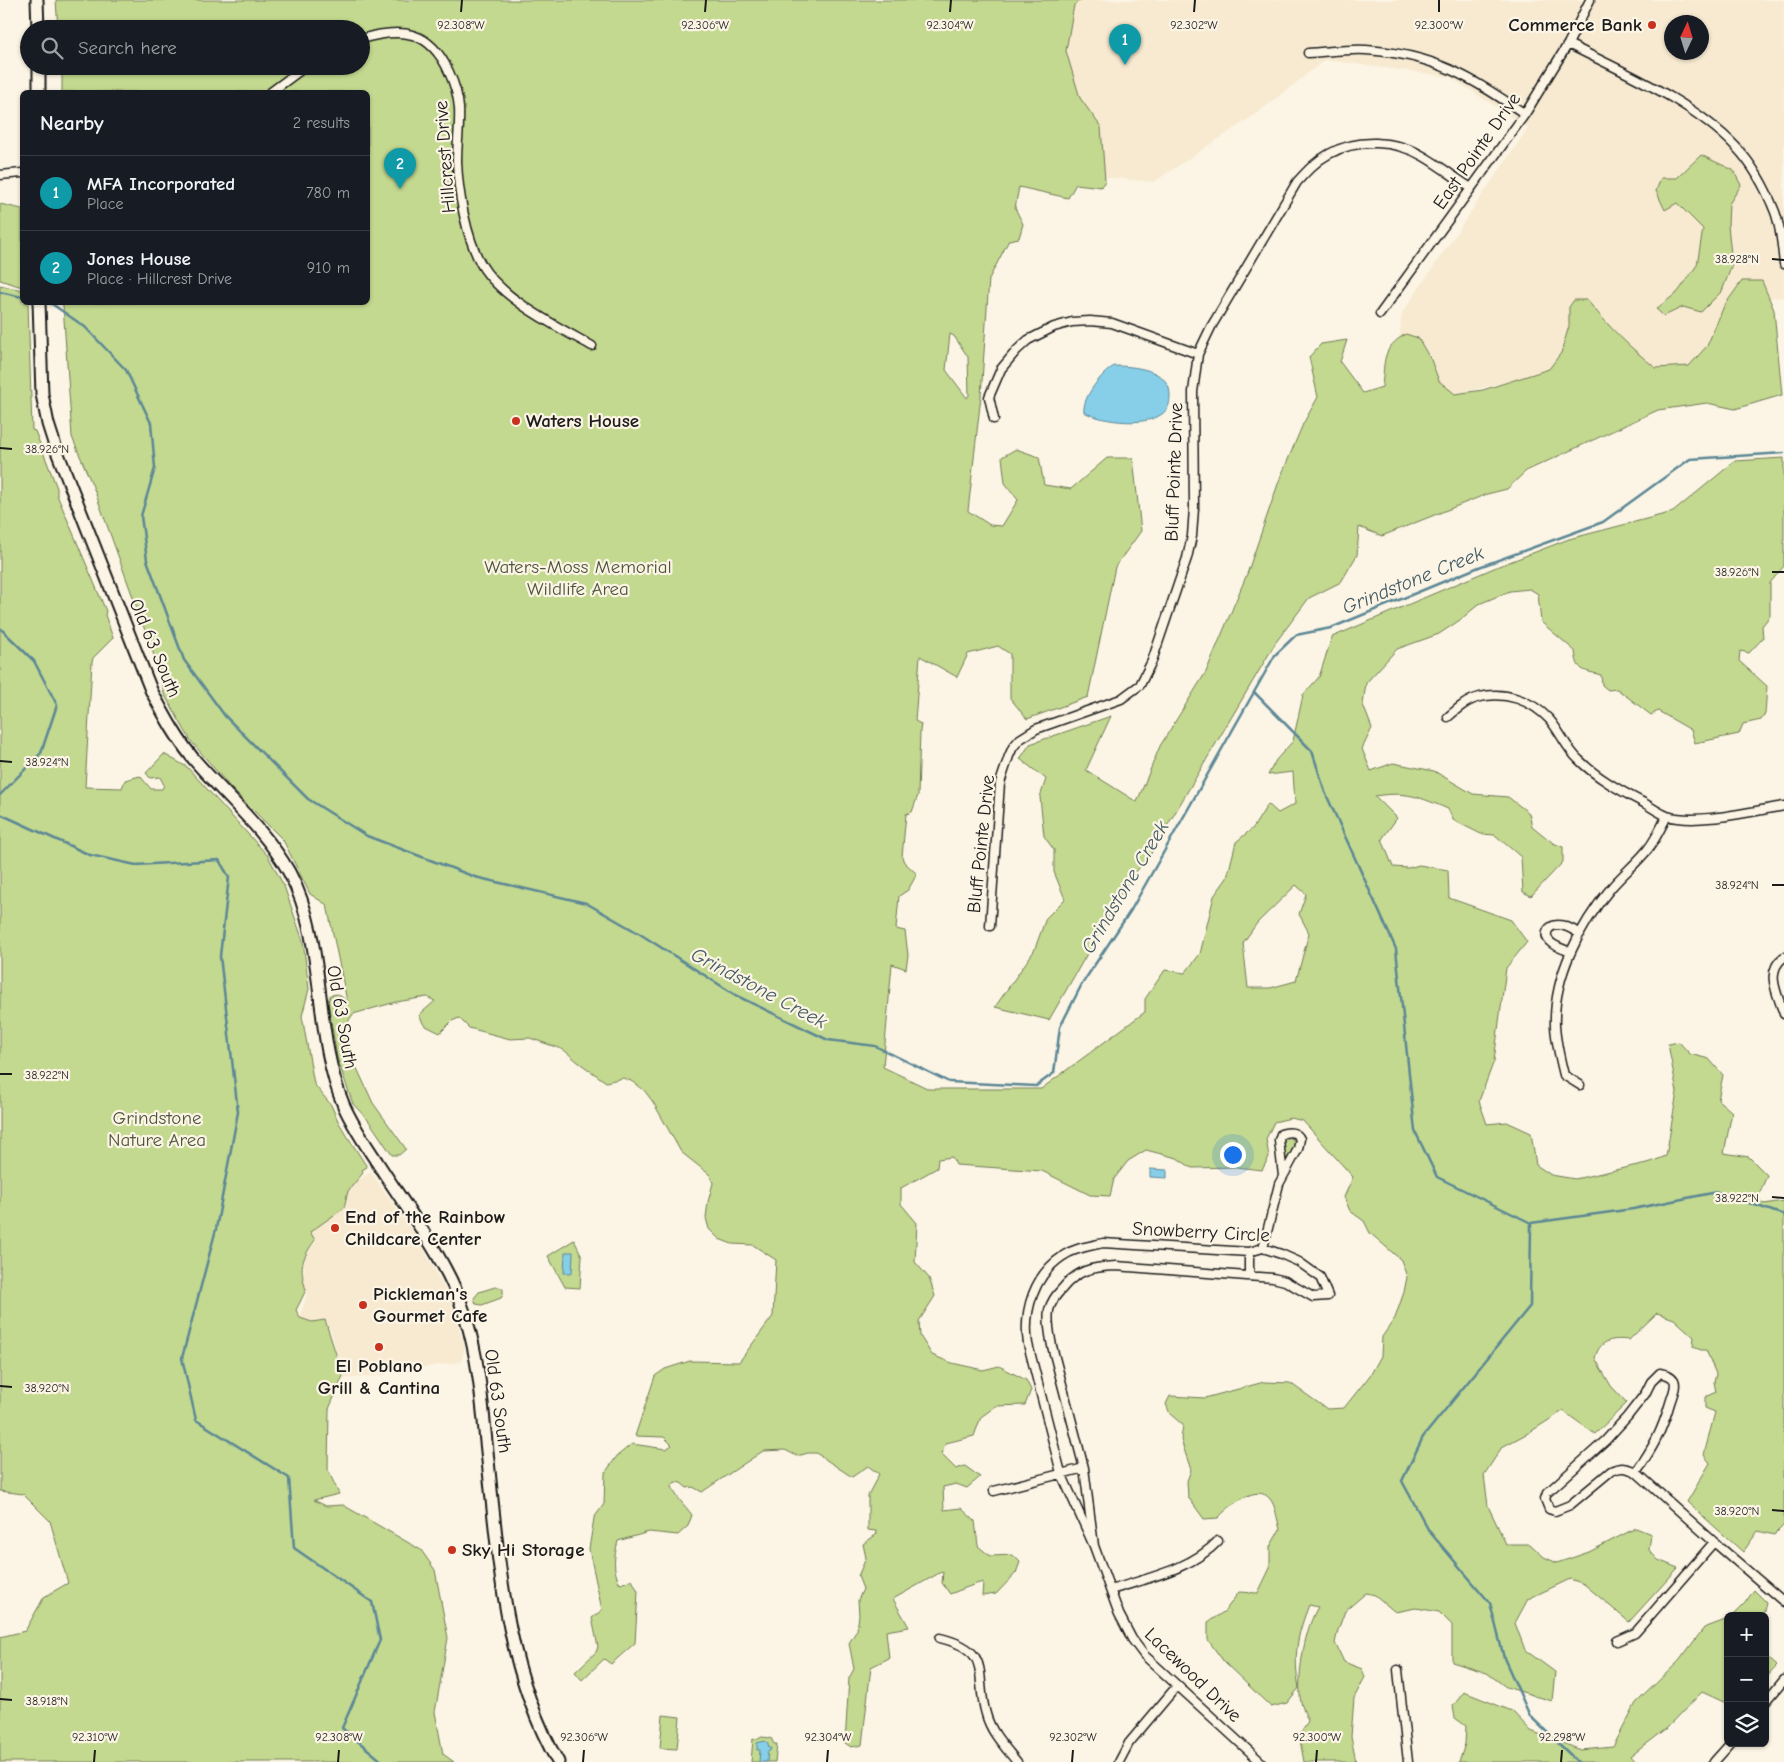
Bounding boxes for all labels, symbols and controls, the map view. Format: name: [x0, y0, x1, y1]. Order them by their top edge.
place label: Commerce Bank: [1508, 14, 1643, 36]
north arrow: [1664, 15, 1709, 60]
text: 92.308°W: [437, 18, 485, 32]
text: 92.306°W: [681, 18, 729, 32]
text: 92.304°W: [926, 18, 974, 32]
text: 92.302°W: [1170, 18, 1218, 32]
text: 92.300°W: [1415, 18, 1464, 32]
marker: Commerce Bank: [1646, 19, 1658, 31]
search box: [20, 20, 370, 75]
pin: 1: [1109, 24, 1141, 65]
icon: search: [38, 34, 66, 62]
text: Search here: [78, 37, 177, 59]
street label: East Pointe Drive: [1429, 88, 1525, 214]
street label: Hillcrest Drive: [430, 100, 460, 214]
text: Nearby: [40, 111, 104, 135]
text: 2 results: [293, 114, 350, 132]
pin: 2: [384, 148, 416, 189]
text: MFA Incorporated: [87, 173, 235, 195]
text: 1: [53, 184, 59, 202]
text: 780 m: [306, 184, 350, 202]
text: Place: [87, 195, 123, 213]
text: Jones House: [87, 248, 191, 270]
text: 38.928°N: [1715, 252, 1759, 266]
text: 2: [52, 259, 60, 277]
text: 910 m: [307, 259, 350, 277]
text: Place · Hillcrest Drive: [87, 270, 232, 288]
street label: Bluff Pointe Drive: [1161, 402, 1187, 542]
place label: Waters House: [526, 410, 639, 432]
marker: Waters House: [510, 415, 522, 427]
text: 38.926°N: [25, 442, 69, 456]
water label: Grindstone Creek: [1339, 541, 1487, 619]
park label: Waters-Moss Memorial Wildlife Area: [484, 556, 672, 600]
text: 38.926°N: [1715, 565, 1759, 579]
street label: Old 63 South: [124, 595, 186, 701]
text: 38.924°N: [25, 755, 69, 769]
street label: Bluff Pointe Drive: [963, 774, 999, 914]
water label: Grindstone Creek: [1076, 816, 1174, 957]
text: 38.924°N: [1715, 878, 1759, 892]
water label: Grindstone Creek: [687, 942, 831, 1034]
street label: Old 63 South: [322, 963, 362, 1071]
text: 38.922°N: [25, 1068, 69, 1082]
park label: Grindstone Nature Area: [108, 1107, 206, 1151]
your location: [1220, 1142, 1246, 1168]
text: 38.922°N: [1715, 1191, 1759, 1205]
place label: End of the Rainbow Childcare Center: [345, 1206, 506, 1250]
street label: Snowberry Circle: [1132, 1217, 1270, 1247]
marker: End of the Rainbow Childcare Center: [329, 1222, 341, 1234]
place label: Pickleman's Gourmet Cafe: [373, 1283, 487, 1327]
marker: Pickleman's Gourmet Cafe: [357, 1299, 369, 1311]
marker: El Poblano Grill & Cantina: [373, 1341, 385, 1353]
street label: Old 63 South: [480, 1348, 516, 1454]
place label: El Poblano Grill & Cantina: [318, 1355, 440, 1399]
text: 38.920°N: [25, 1381, 69, 1395]
text: 38.920°N: [1715, 1504, 1759, 1518]
place label: Sky Hi Storage: [462, 1539, 585, 1561]
marker: Sky Hi Storage: [446, 1544, 458, 1556]
map controls: [1724, 1612, 1769, 1747]
button: +: [1724, 1612, 1769, 1657]
street label: Lacewood Drive: [1140, 1623, 1246, 1727]
button: −: [1724, 1657, 1769, 1702]
text: 38.918°N: [26, 1694, 68, 1708]
button: layers: [1724, 1702, 1769, 1747]
text: 92.310°W: [72, 1730, 119, 1744]
text: 92.308°W: [315, 1730, 363, 1744]
text: 92.306°W: [560, 1730, 608, 1744]
text: 92.304°W: [804, 1730, 852, 1744]
text: 92.302°W: [1049, 1730, 1097, 1744]
text: 92.300°W: [1293, 1730, 1342, 1744]
text: 92.298°W: [1539, 1730, 1586, 1744]

